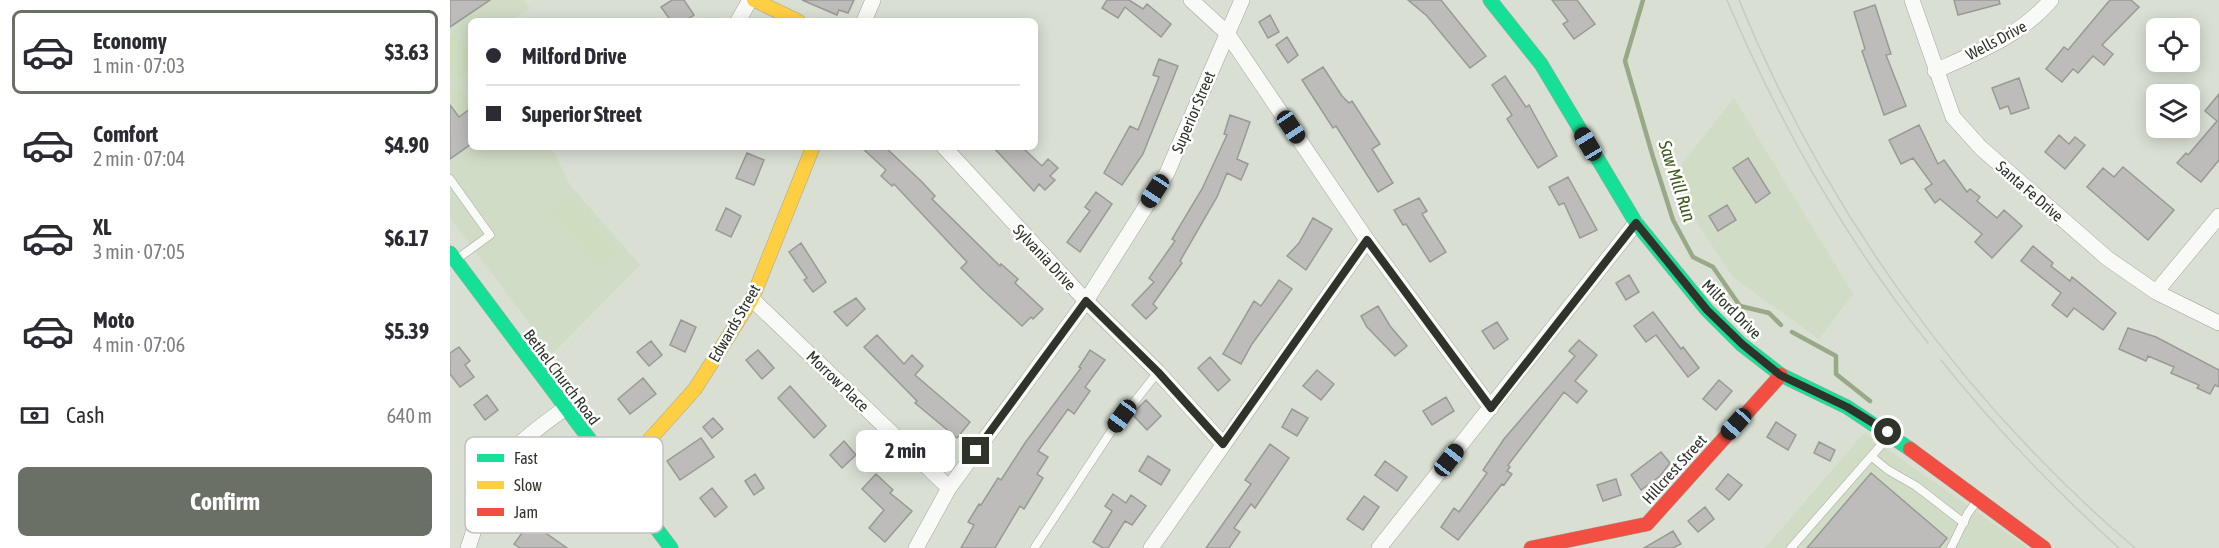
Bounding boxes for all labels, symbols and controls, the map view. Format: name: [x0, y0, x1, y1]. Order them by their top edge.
street label: Wells Drive: [1963, 17, 2029, 63]
map controls: [2146, 18, 2200, 138]
button: locate: [2146, 18, 2200, 72]
icon: car: [21, 25, 75, 79]
text: Economy: [93, 28, 167, 54]
text: $3.63: [385, 39, 429, 65]
text: Milford Drive: [522, 43, 627, 69]
text: 1 min · 07:03: [93, 54, 185, 77]
street label: Superior Street: [1168, 68, 1219, 156]
button: layers: [2146, 84, 2200, 138]
text: Superior Street: [522, 101, 642, 127]
car: [1273, 107, 1309, 147]
icon: car: [21, 118, 75, 172]
text: Comfort: [93, 121, 158, 147]
car: [1571, 124, 1605, 164]
text: $4.90: [385, 132, 429, 158]
water label: Saw Mill Run: [1654, 137, 1700, 224]
text: 2 min · 07:04: [93, 147, 185, 170]
street label: Santa Fe Drive: [1993, 157, 2067, 225]
car: [1138, 171, 1172, 211]
icon: car: [21, 211, 75, 265]
text: XL: [93, 214, 111, 240]
street label: Sylvania Drive: [1009, 220, 1080, 294]
text: $6.17: [385, 225, 429, 251]
text: 3 min · 07:05: [93, 240, 185, 263]
street label: Milford Drive: [1699, 276, 1765, 342]
street label: Edwards Street: [705, 281, 764, 365]
icon: car: [21, 304, 75, 358]
text: Moto: [93, 307, 135, 333]
text: $5.39: [385, 318, 429, 344]
street label: Bethel Church Road: [520, 326, 604, 428]
text: 4 min · 07:06: [93, 333, 185, 356]
street label: Morrow Place: [803, 347, 873, 415]
car: [1104, 396, 1140, 436]
icon: cash: [18, 399, 51, 432]
text: Cash: [66, 402, 105, 428]
text: 640 m: [387, 404, 432, 427]
car: [1717, 405, 1755, 443]
route start: [1874, 418, 1901, 445]
callout: 2 min: [856, 430, 955, 472]
street label: Hillcrest Street: [1638, 430, 1710, 507]
legend: [465, 437, 663, 533]
route end: [962, 437, 989, 464]
text: 2 min: [885, 439, 926, 462]
car: [1431, 440, 1467, 480]
text: Fast: [514, 449, 538, 467]
button: Confirm: [18, 467, 432, 536]
text: Slow: [514, 476, 542, 494]
text: Jam: [514, 503, 538, 521]

